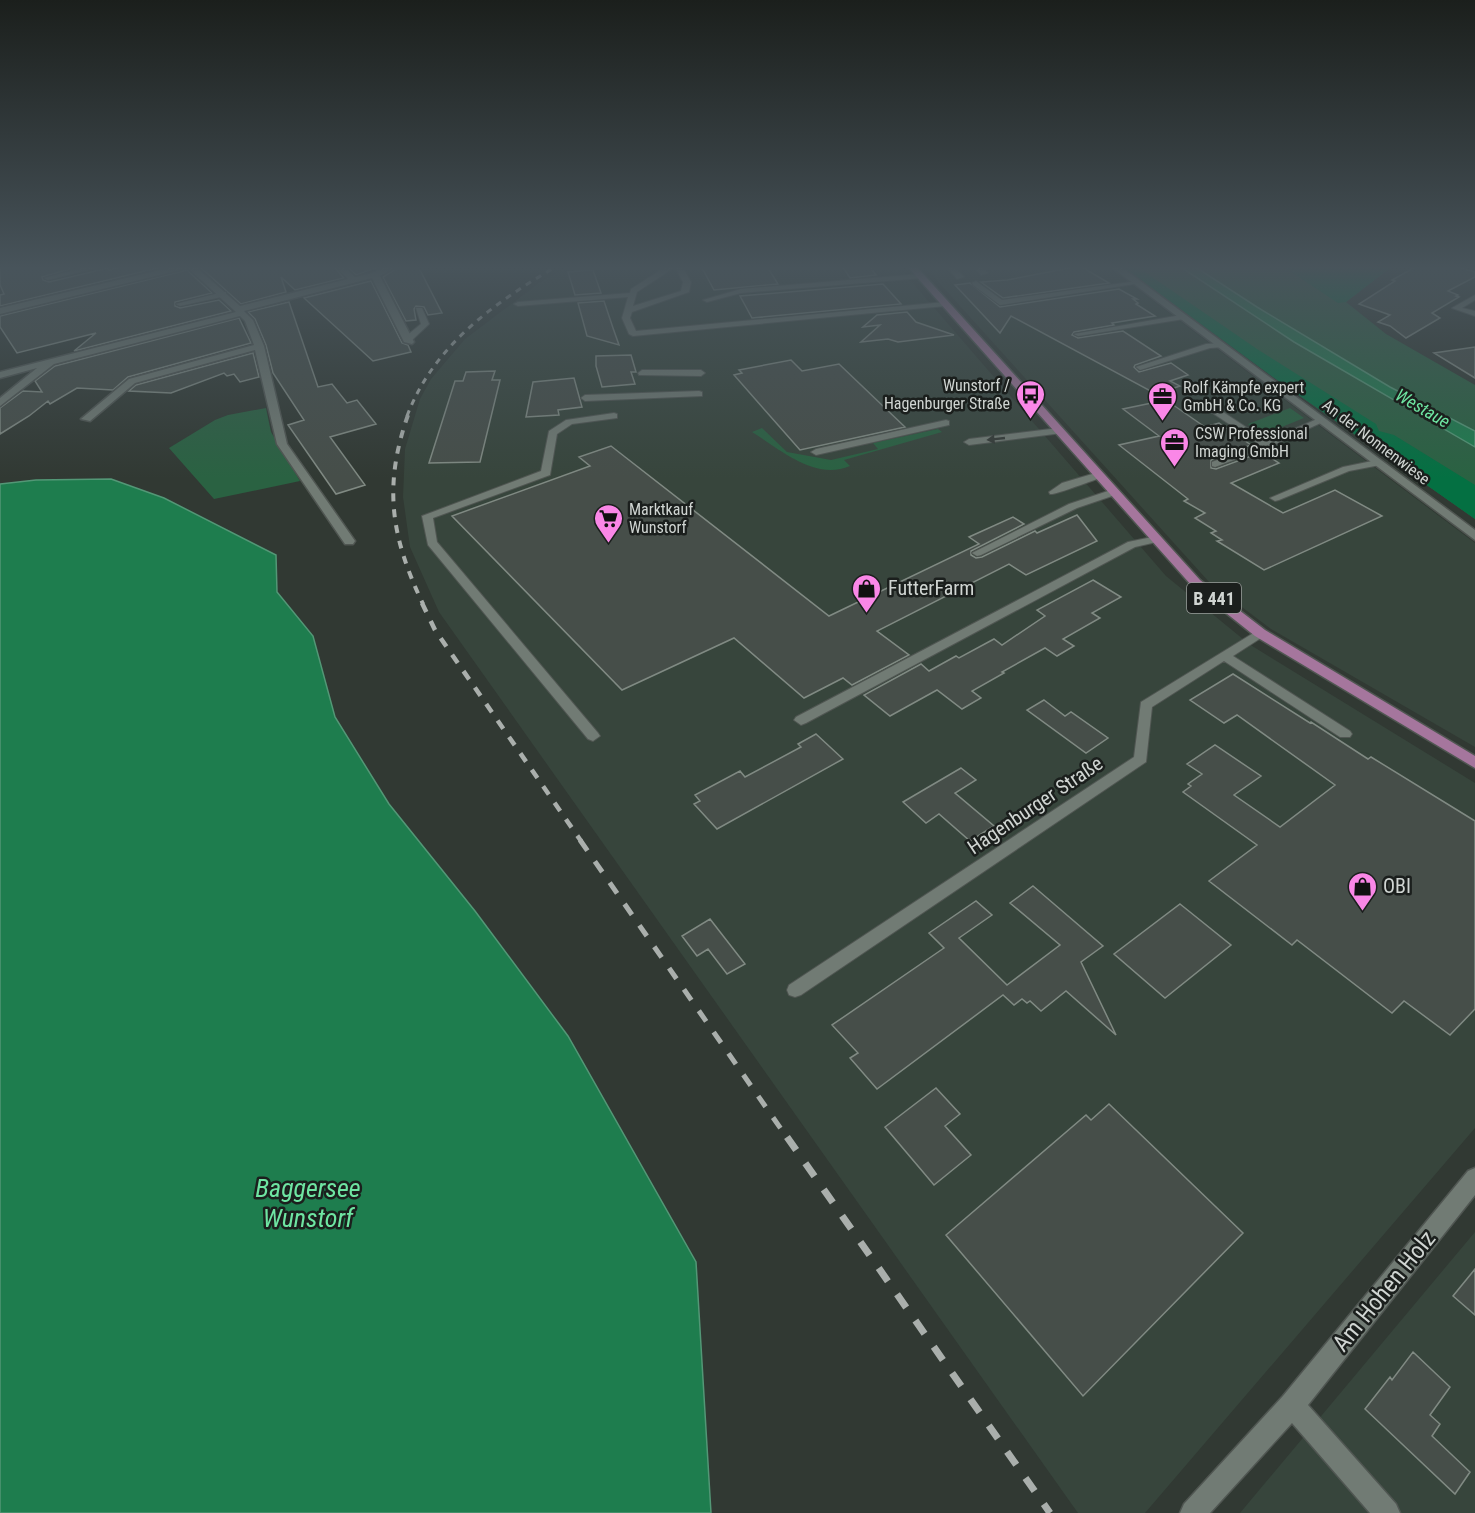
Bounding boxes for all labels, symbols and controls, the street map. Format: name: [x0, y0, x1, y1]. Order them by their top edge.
place label: Wunstorf / Hagenburger Straße: [884, 376, 1010, 413]
bus stop icon: Wunstorf / Hagenburger Straße: [1015, 378, 1047, 420]
place label: Rolf Kämpfe expert GmbH & Co. KG: [1183, 378, 1304, 415]
office icon: Rolf Kämpfe expert GmbH & Co. KG: [1146, 380, 1178, 422]
water label: Westaue: [1392, 384, 1454, 432]
street label: An der Nonnenwiese: [1318, 395, 1434, 489]
place label: CSW Professional Imaging GmbH: [1195, 424, 1308, 461]
office icon: CSW Professional Imaging GmbH: [1158, 426, 1190, 468]
one-way arrow: [987, 434, 1006, 444]
place label: Marktkauf Wunstorf: [629, 500, 693, 537]
supermarket icon: Marktkauf Wunstorf: [592, 502, 624, 544]
shop icon: FutterFarm: [851, 572, 883, 614]
place label: FutterFarm: [888, 576, 974, 600]
road number: B 441: [1187, 583, 1241, 613]
street label: Hagenburger Straße: [963, 751, 1107, 859]
shop icon: OBI: [1346, 870, 1378, 912]
place label: OBI: [1383, 874, 1411, 898]
water label: Baggersee Wunstorf: [255, 1173, 361, 1233]
street label: Am Hohen Holz: [1327, 1225, 1441, 1357]

